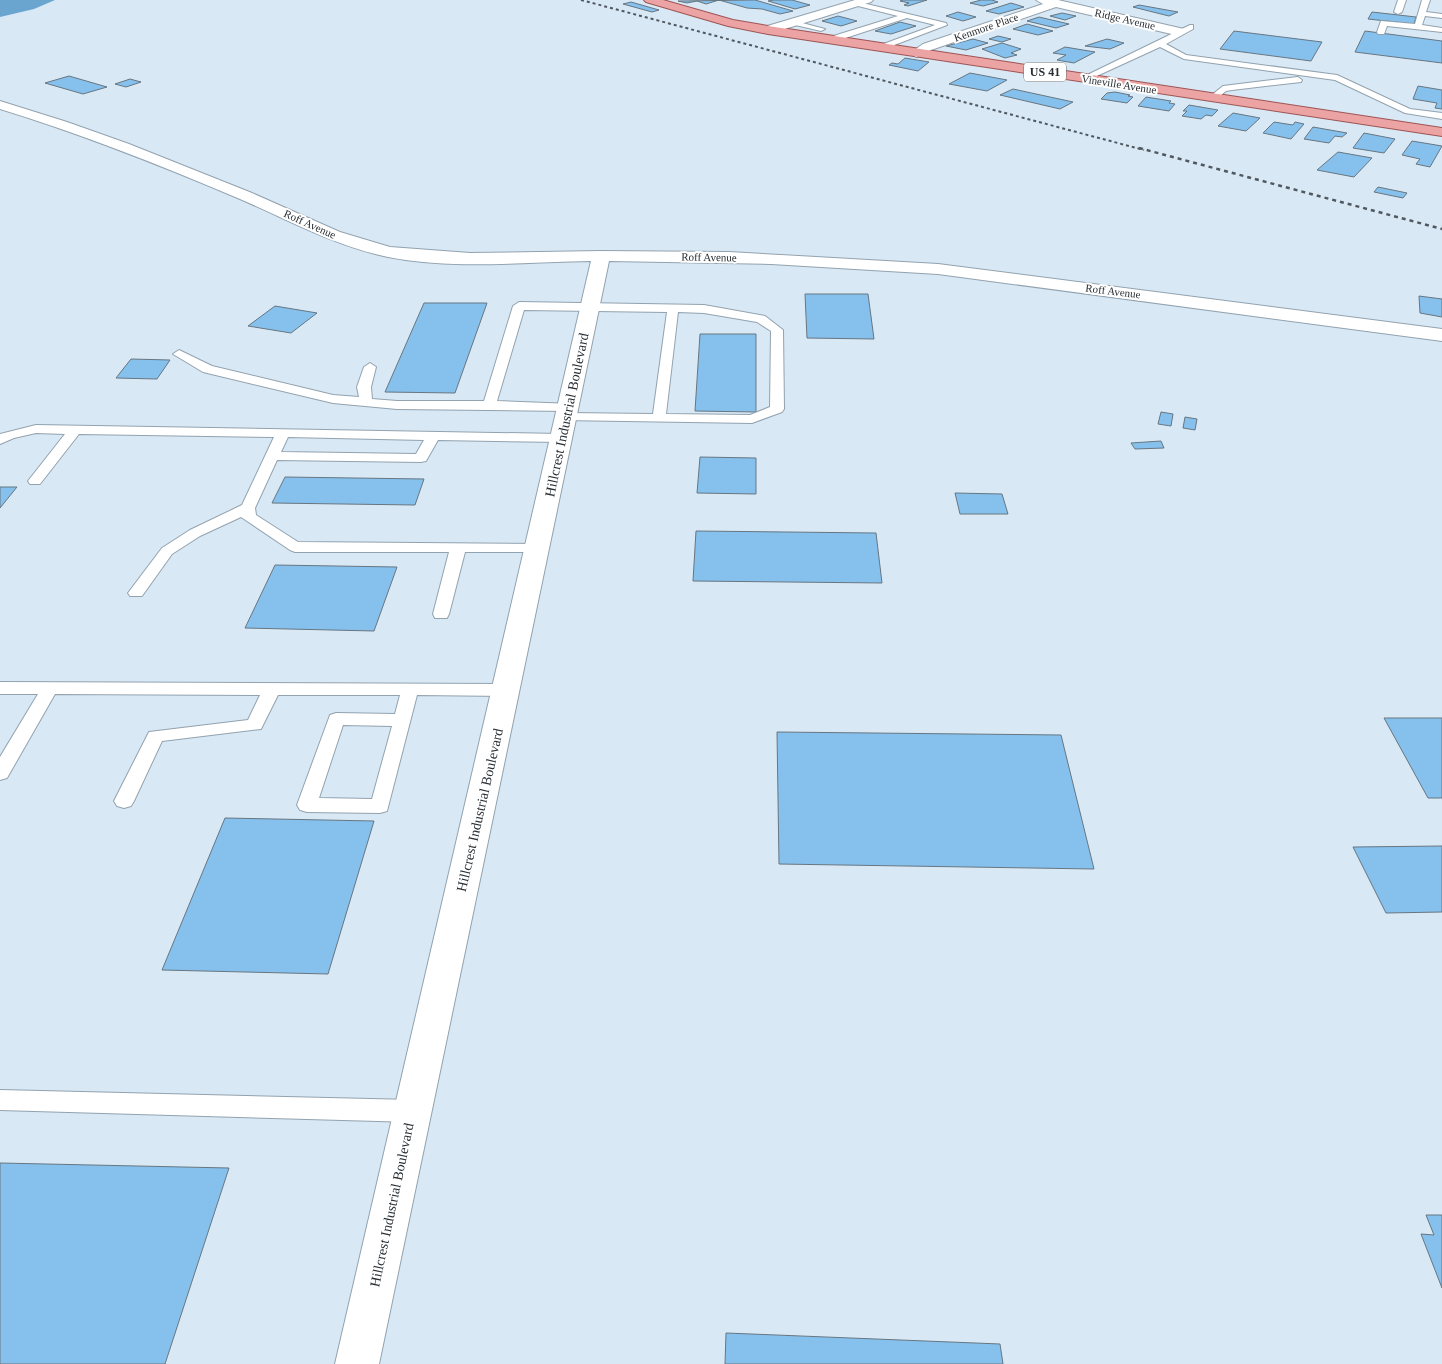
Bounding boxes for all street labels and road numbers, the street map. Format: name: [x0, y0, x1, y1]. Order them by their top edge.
street label: Ridge Avenue: [1094, 6, 1157, 32]
street label: Kenmore Place: [952, 10, 1020, 44]
road number: US 41: [1024, 62, 1066, 82]
street label: Vineville Avenue: [1081, 72, 1157, 96]
street label: Roff Avenue: [282, 207, 338, 241]
street label: Roff Avenue: [681, 251, 737, 263]
street label: Roff Avenue: [1085, 282, 1141, 300]
street label: Hillcrest Industrial Boulevard: [542, 332, 592, 498]
street label: Hillcrest Industrial Boulevard: [454, 727, 506, 893]
street label: Hillcrest Industrial Boulevard: [367, 1122, 417, 1288]

